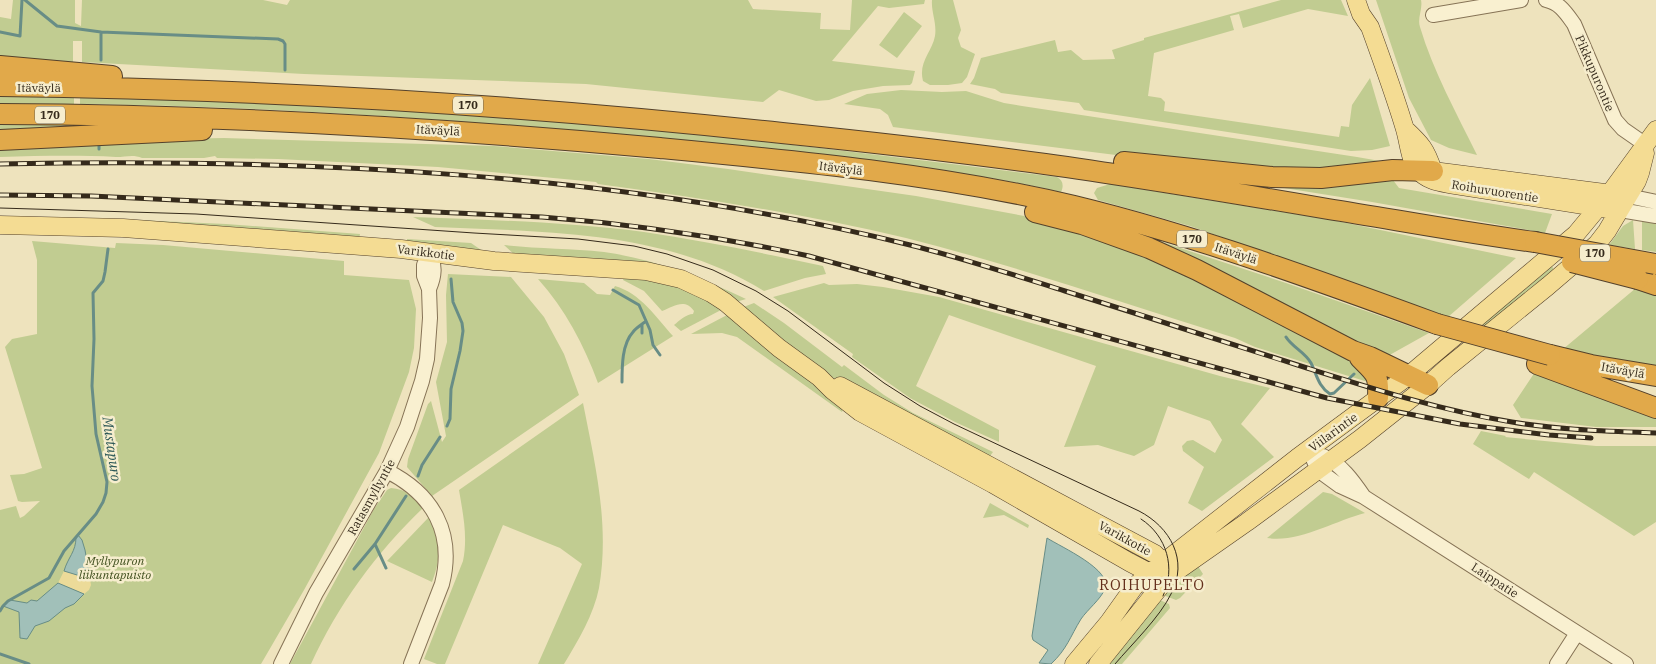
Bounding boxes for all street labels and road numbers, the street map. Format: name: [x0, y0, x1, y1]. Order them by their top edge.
street label: Pikkupurontie: [1572, 33, 1618, 113]
street label: Itäväylä: [17, 80, 61, 95]
road number: 170: [453, 96, 483, 114]
road number: 170: [35, 106, 65, 124]
street label: Itäväylä: [416, 121, 461, 139]
street label: Itäväylä: [818, 158, 864, 178]
street label: Roihuvuorentie: [1450, 177, 1540, 205]
road number: 170: [1177, 230, 1207, 248]
street label: Itäväylä: [1213, 239, 1260, 267]
street label: Varikkotie: [396, 241, 456, 263]
road number: 170: [1580, 244, 1610, 262]
street label: Itäväylä: [1600, 359, 1646, 381]
street label: Viilarintie: [1306, 409, 1360, 455]
street label: Ratasmyllyntie: [344, 456, 398, 538]
street label: Varikkotie: [1096, 517, 1154, 559]
street label: Laippatie: [1469, 559, 1521, 601]

